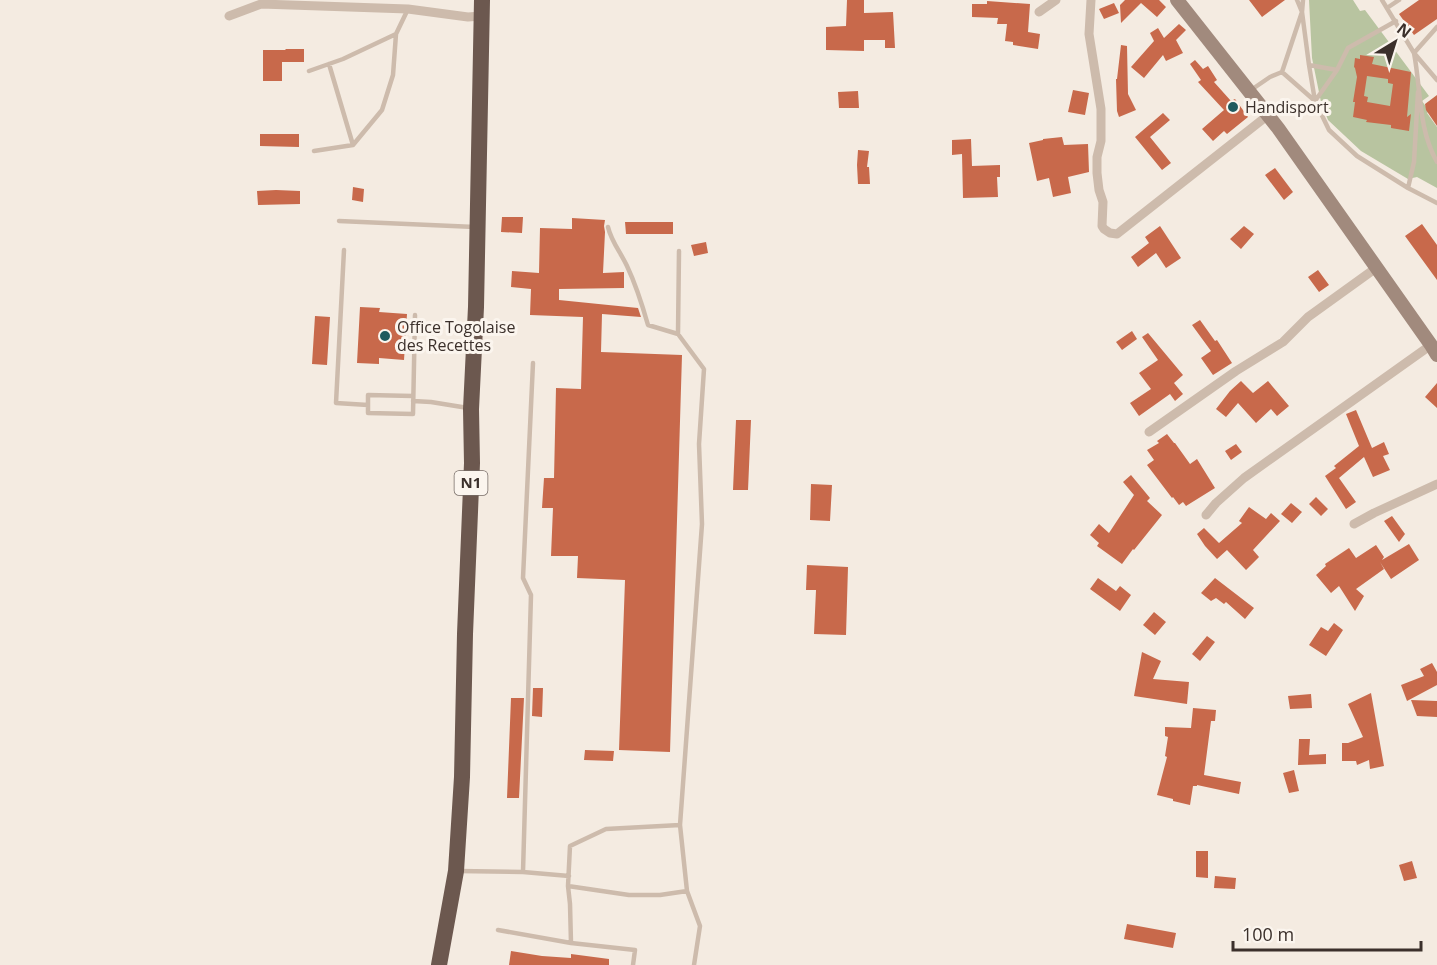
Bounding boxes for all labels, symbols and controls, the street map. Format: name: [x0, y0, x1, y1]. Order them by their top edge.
north arrow: [1365, 12, 1425, 72]
text: N: [1392, 18, 1416, 43]
place label: Handisport: [1245, 96, 1329, 118]
marker: Handisport: [1226, 100, 1240, 114]
place label: Office Togolaise des Recettes: [397, 316, 515, 356]
marker: Office Togolaise des Recettes: [378, 329, 392, 343]
road number: N1: [454, 471, 488, 495]
scale bar: [1233, 914, 1420, 952]
text: 100 m: [1242, 922, 1294, 946]

